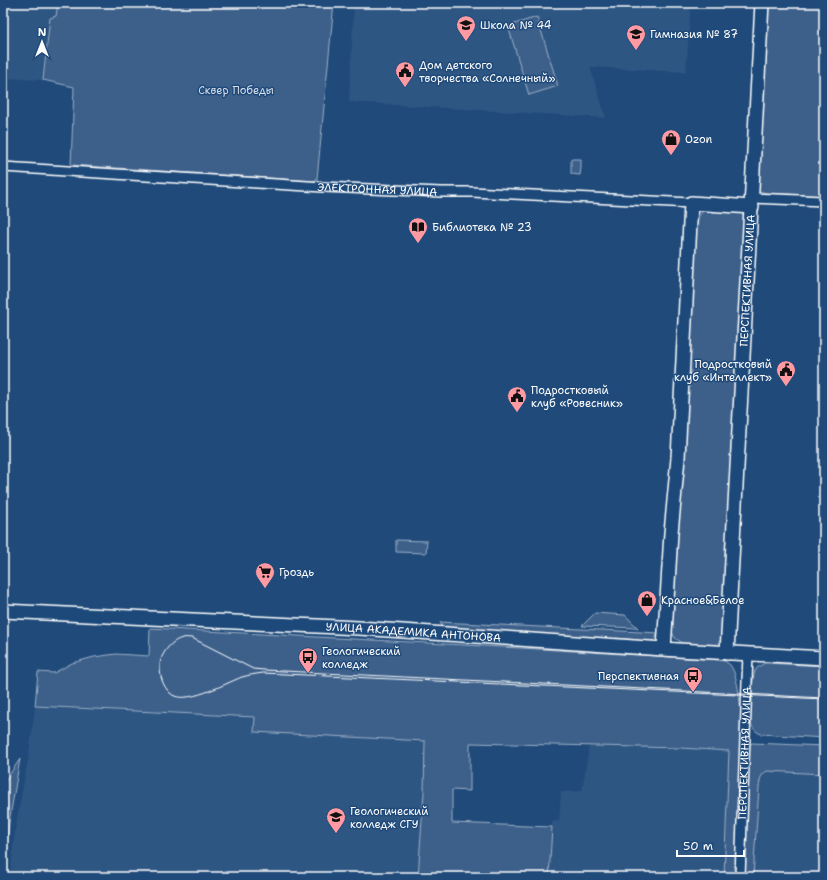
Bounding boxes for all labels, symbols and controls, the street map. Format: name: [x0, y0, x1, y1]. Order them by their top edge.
school or university icon: Школа № 44: [455, 14, 477, 42]
place label: Школа № 44: [480, 18, 552, 33]
north arrow: [22, 22, 62, 62]
school or university icon: Гимназия № 87: [625, 23, 647, 51]
text: N: [38, 25, 47, 40]
place label: Гимназия № 87: [650, 27, 738, 42]
place label: Дом детского творчества «Солнечный»: [419, 58, 555, 86]
public building icon: Дом детского творчества «Солнечный»: [394, 60, 416, 88]
park label: Сквер Победы: [198, 83, 274, 98]
shop icon: Ozon: [660, 128, 682, 156]
place label: Ozon: [685, 132, 713, 147]
street label: ЭЛЕКТРОННАЯ УЛИЦА: [317, 179, 438, 199]
street label: ПЕРСПЕКТИВНАЯ УЛИЦА: [736, 214, 758, 347]
library icon: Библиотека № 23: [407, 216, 429, 244]
place label: Библиотека № 23: [432, 220, 532, 235]
place label: Подростковый клуб «Интеллект»: [674, 357, 772, 385]
public building icon: Подростковый клуб «Интеллект»: [775, 359, 797, 387]
place label: Подростковый клуб «Ровесник»: [531, 383, 623, 411]
public building icon: Подростковый клуб «Ровесник»: [506, 385, 528, 413]
supermarket icon: Гроздь: [254, 561, 276, 589]
place label: Гроздь: [279, 565, 314, 580]
shop icon: Красное&Белое: [636, 589, 658, 617]
place label: Красное&Белое: [661, 593, 744, 608]
street label: УЛИЦА АКАДЕМИКА АНТОНОВА: [325, 619, 502, 645]
place label: Геологический колледж: [322, 644, 400, 672]
bus stop icon: Геологический колледж: [297, 646, 319, 674]
bus stop icon: Перспективная: [682, 665, 704, 693]
place label: Перспективная: [598, 669, 679, 684]
street label: ПЕРСПЕКТИВНАЯ УЛИЦА: [735, 687, 754, 820]
place label: Геологический колледж СГУ: [350, 804, 428, 832]
school or university icon: Геологический колледж СГУ: [325, 806, 347, 834]
scale bar: [677, 832, 744, 858]
text: 50 m: [683, 838, 713, 854]

